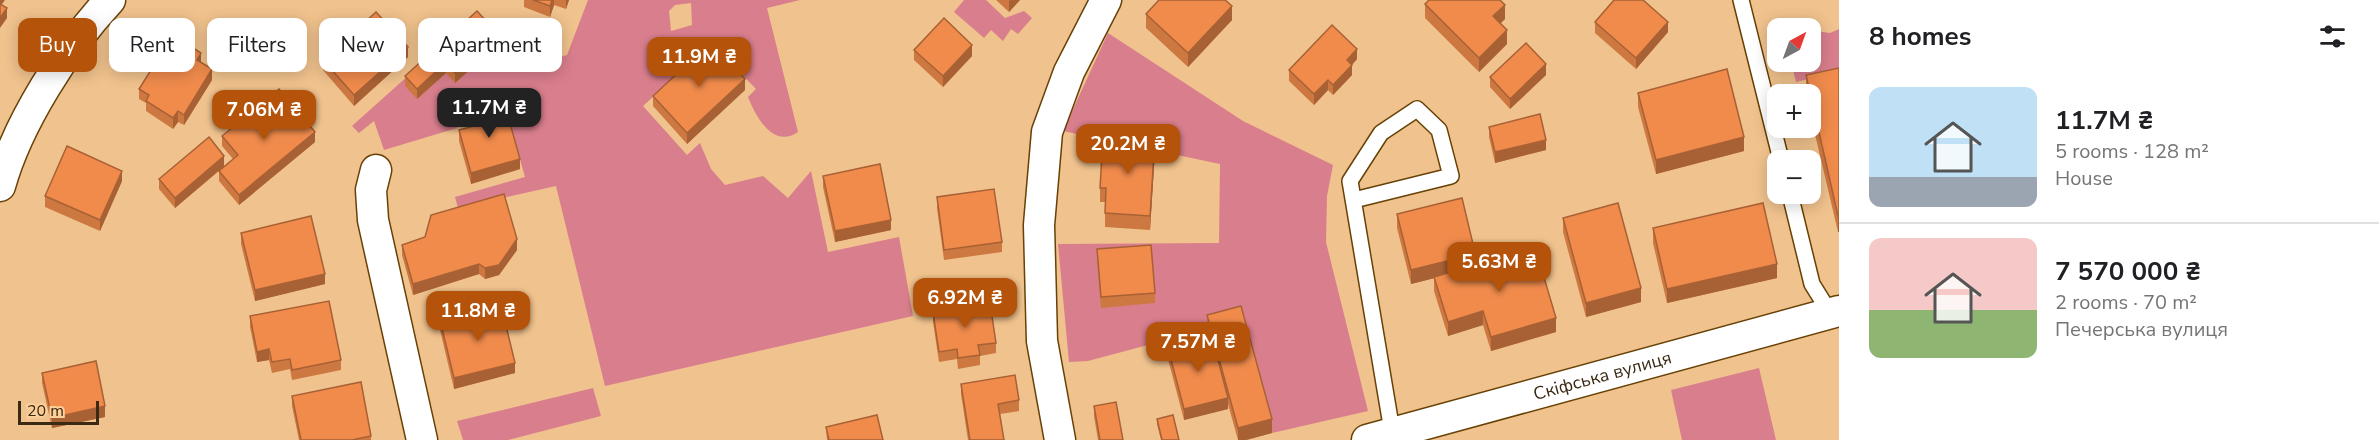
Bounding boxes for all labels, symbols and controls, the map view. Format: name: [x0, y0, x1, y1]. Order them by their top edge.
chip: Buy: [18, 18, 97, 72]
chip: Rent: [109, 18, 195, 72]
chip: Filters: [207, 18, 307, 72]
chip: New: [319, 18, 406, 72]
chip: Apartment: [418, 18, 562, 72]
north arrow: [1767, 18, 1821, 72]
map controls: [1767, 18, 1821, 204]
text: 8 homes: [1869, 19, 1971, 54]
icon: filters: [2316, 20, 2349, 53]
pin: 11.9M ₴: [644, 37, 754, 88]
text: 11.9M ₴: [661, 43, 737, 70]
button: +: [1767, 84, 1821, 138]
pin: 11.7M ₴: [434, 88, 544, 139]
pin: 7.06M ₴: [209, 90, 319, 141]
text: 11.7M ₴: [451, 94, 527, 121]
text: 7.06M ₴: [226, 96, 302, 123]
text: 11.7M ₴: [2055, 103, 2153, 138]
icon: home: [1917, 111, 1989, 183]
pin: 20.2M ₴: [1073, 124, 1183, 175]
text: 20.2M ₴: [1090, 130, 1166, 157]
text: 5 rooms · 128 m²: [2055, 138, 2209, 165]
button: −: [1767, 150, 1821, 204]
text: House: [2055, 165, 2113, 192]
pin: 5.63M ₴: [1444, 242, 1554, 293]
text: 5.63M ₴: [1461, 248, 1537, 275]
text: 7 570 000 ₴: [2055, 254, 2201, 289]
icon: home: [1917, 262, 1989, 334]
pin: 6.92M ₴: [910, 278, 1020, 329]
text: 6.92M ₴: [927, 284, 1003, 311]
text: 2 rooms · 70 m²: [2055, 289, 2197, 316]
pin: 11.8M ₴: [423, 291, 533, 342]
text: 11.8M ₴: [440, 297, 516, 324]
text: Печерська вулиця: [2055, 316, 2228, 343]
pin: 7.57M ₴: [1143, 322, 1253, 373]
text: 7.57M ₴: [1160, 328, 1236, 355]
street label: Скіфська вулиця: [1531, 345, 1674, 406]
scale bar: [18, 398, 99, 426]
text: 20 m: [27, 400, 64, 422]

